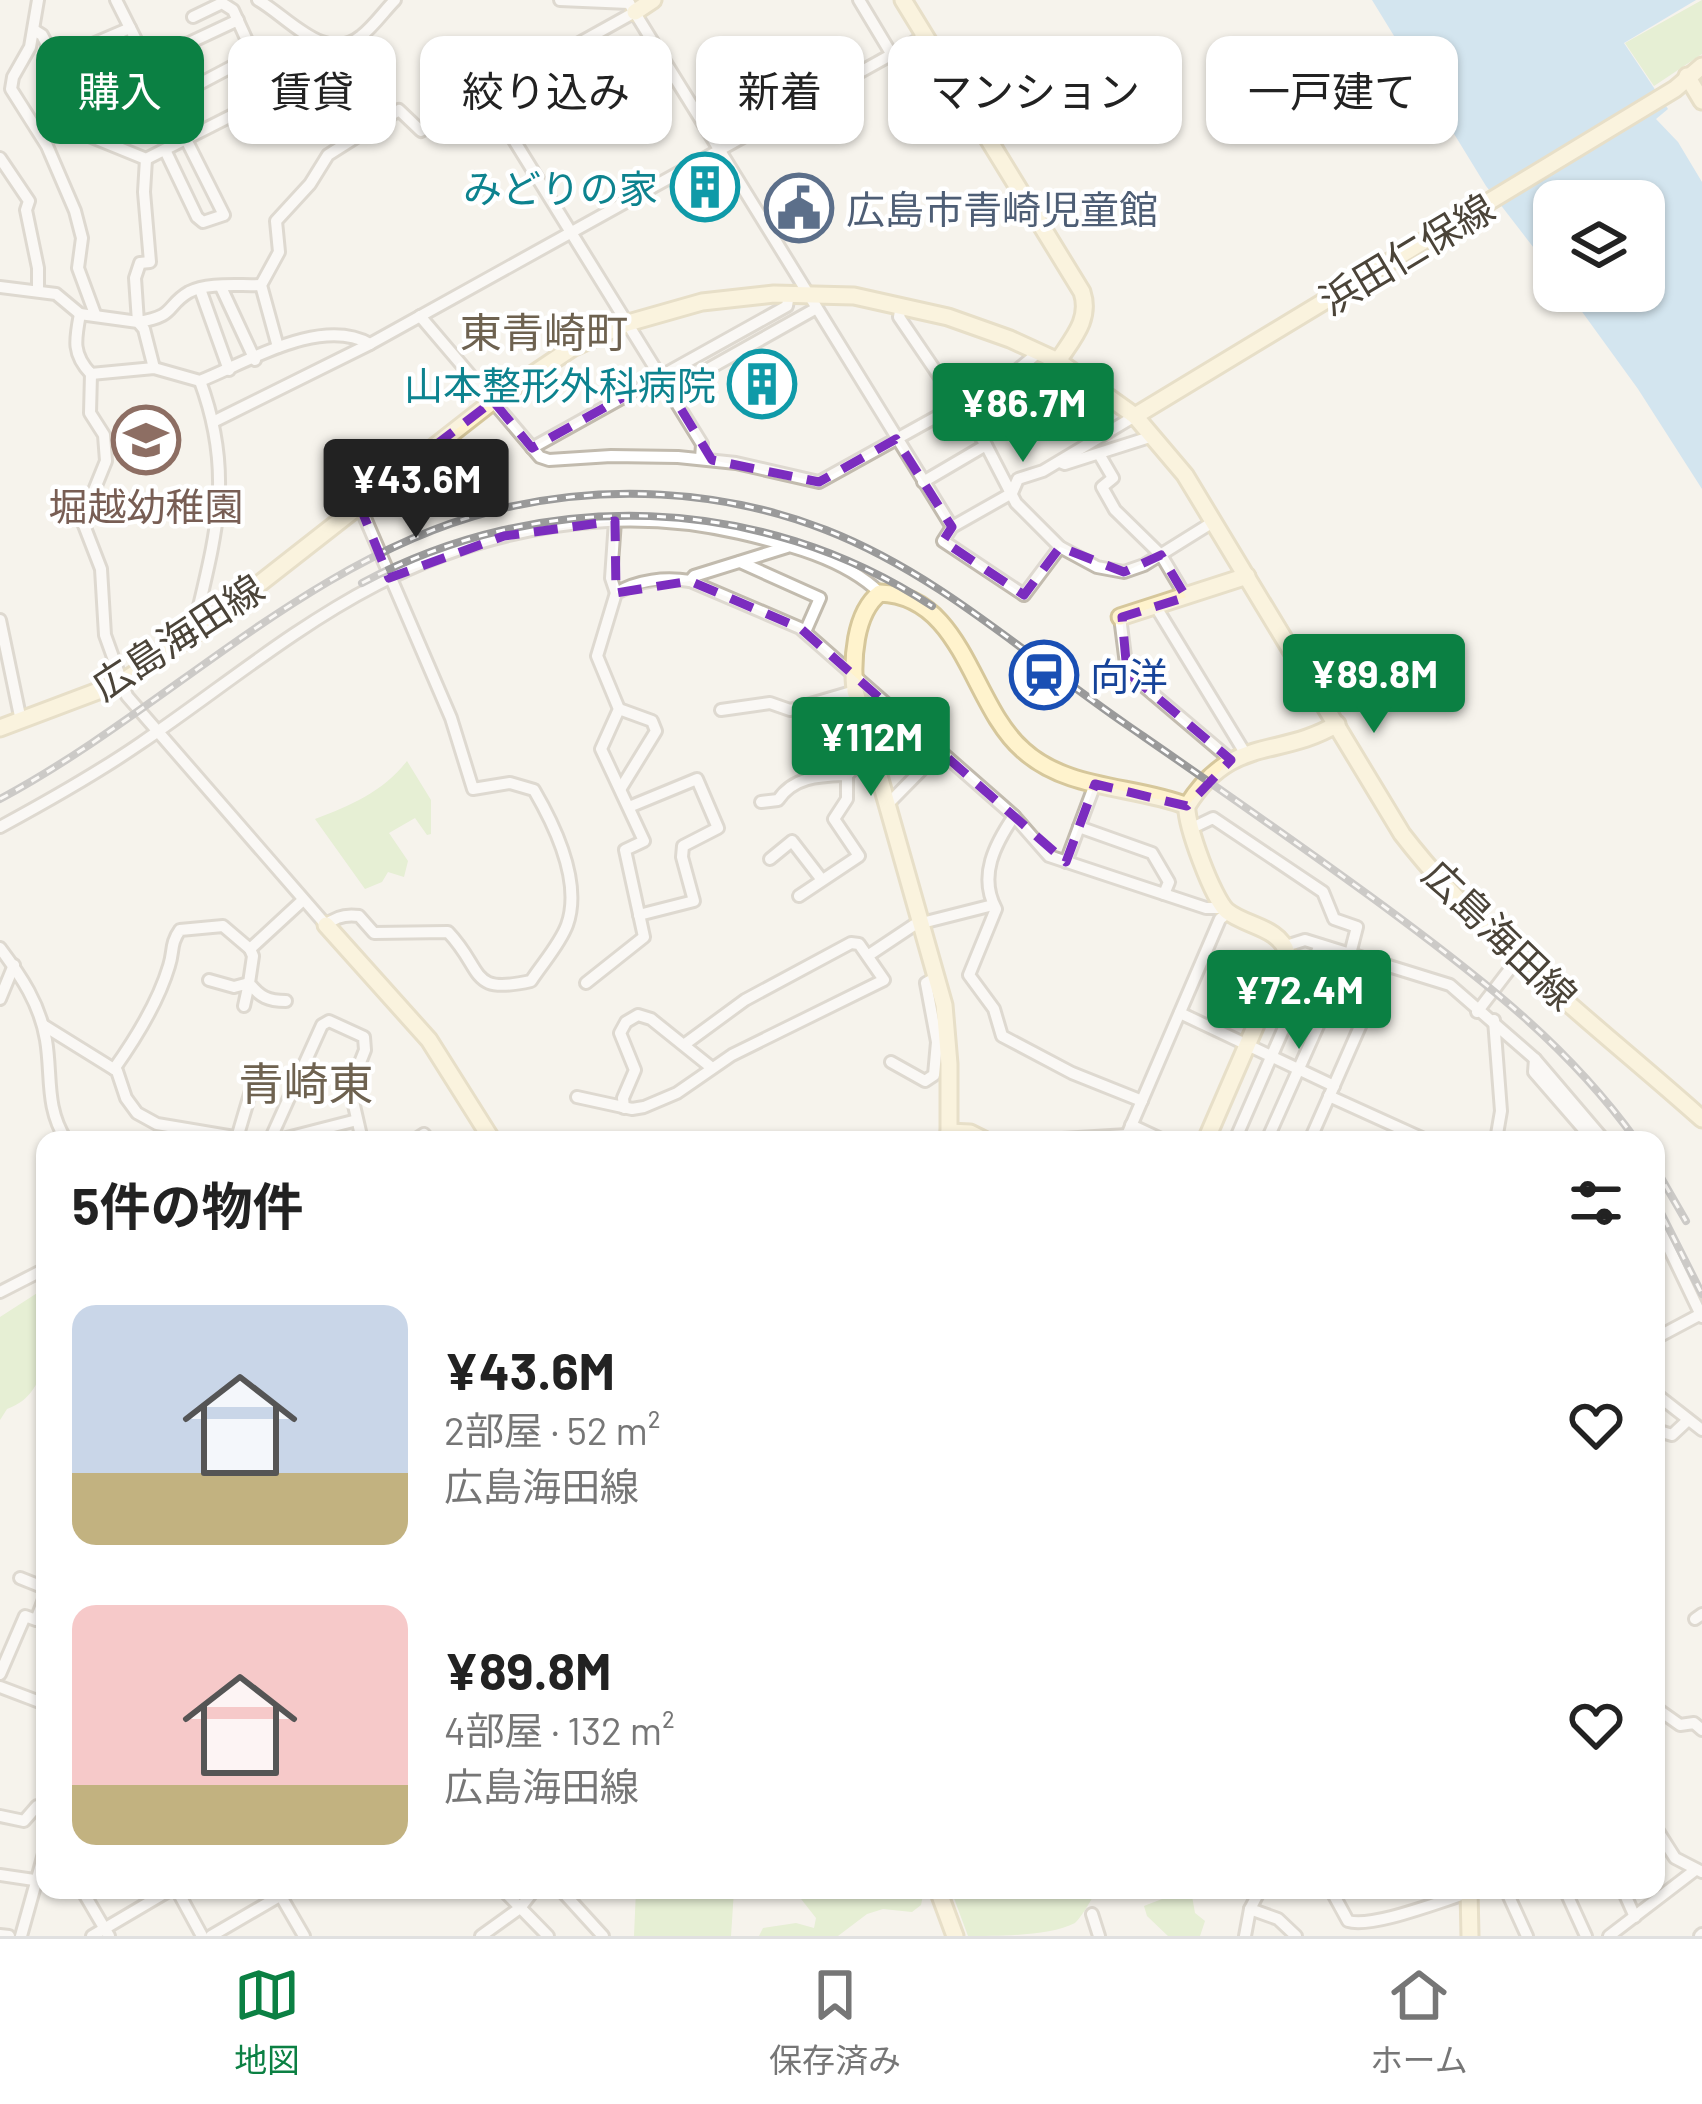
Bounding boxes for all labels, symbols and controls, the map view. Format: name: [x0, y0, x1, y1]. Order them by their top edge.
chip: 購入: [36, 36, 204, 144]
chip: 賃貸: [228, 36, 396, 144]
chip: 絞り込み: [420, 36, 672, 144]
chip: 新着: [696, 36, 864, 144]
chip: マンション: [888, 36, 1182, 144]
chip: 一戸建て: [1206, 36, 1458, 144]
building icon: みどりの家: [670, 152, 740, 222]
place label: みどりの家: [463, 164, 658, 211]
public building icon: 広島市青崎児童館: [764, 173, 834, 243]
map controls: [1533, 180, 1665, 312]
button: layers: [1533, 180, 1665, 312]
street label: 浜田仁保線: [1310, 183, 1502, 323]
place label: 広島市青崎児童館: [846, 185, 1158, 232]
district label: 東青崎町: [460, 306, 628, 356]
building icon: 山本整形外科病院: [727, 349, 797, 419]
place label: 山本整形外科病院: [404, 361, 716, 408]
pin: ¥86.7M: [925, 363, 1121, 465]
text: ¥86.7M: [960, 378, 1086, 425]
school or university icon: 堀越幼稚園: [111, 405, 181, 475]
pin: ¥43.6M: [318, 439, 514, 541]
text: ¥43.6M: [351, 454, 481, 501]
place label: 堀越幼稚園: [48, 482, 244, 529]
street label: 広島海田線: [82, 563, 272, 709]
pin: ¥89.8M: [1276, 634, 1472, 736]
station icon: 向洋: [1009, 640, 1079, 710]
text: ¥89.8M: [1310, 649, 1438, 696]
place label: 向洋: [1090, 652, 1168, 699]
pin: ¥112M: [787, 697, 955, 799]
text: ¥112M: [819, 712, 923, 759]
street label: 広島海田線: [1415, 849, 1587, 1019]
pin: ¥72.4M: [1201, 950, 1397, 1052]
text: ¥72.4M: [1234, 965, 1364, 1012]
district label: 青崎東: [238, 1055, 374, 1109]
icon: filters: [1563, 1170, 1629, 1236]
text: 5件の物件: [72, 1174, 304, 1235]
text: ¥43.6M: [444, 1339, 615, 1400]
icon: home: [168, 1353, 312, 1497]
icon: heart: [1563, 1392, 1629, 1458]
text: 2部屋 · 52 m²: [444, 1406, 660, 1453]
text: 広島海田線: [444, 1462, 639, 1509]
text: ¥89.8M: [444, 1639, 612, 1700]
icon: home: [168, 1653, 312, 1797]
icon: heart: [1563, 1692, 1629, 1758]
text: 4部屋 · 132 m²: [444, 1706, 675, 1753]
text: 広島海田線: [444, 1762, 639, 1809]
tab: 地図: [234, 1962, 300, 2082]
tab: 保存済み: [769, 1962, 901, 2082]
tab: ホーム: [1370, 1962, 1468, 2082]

